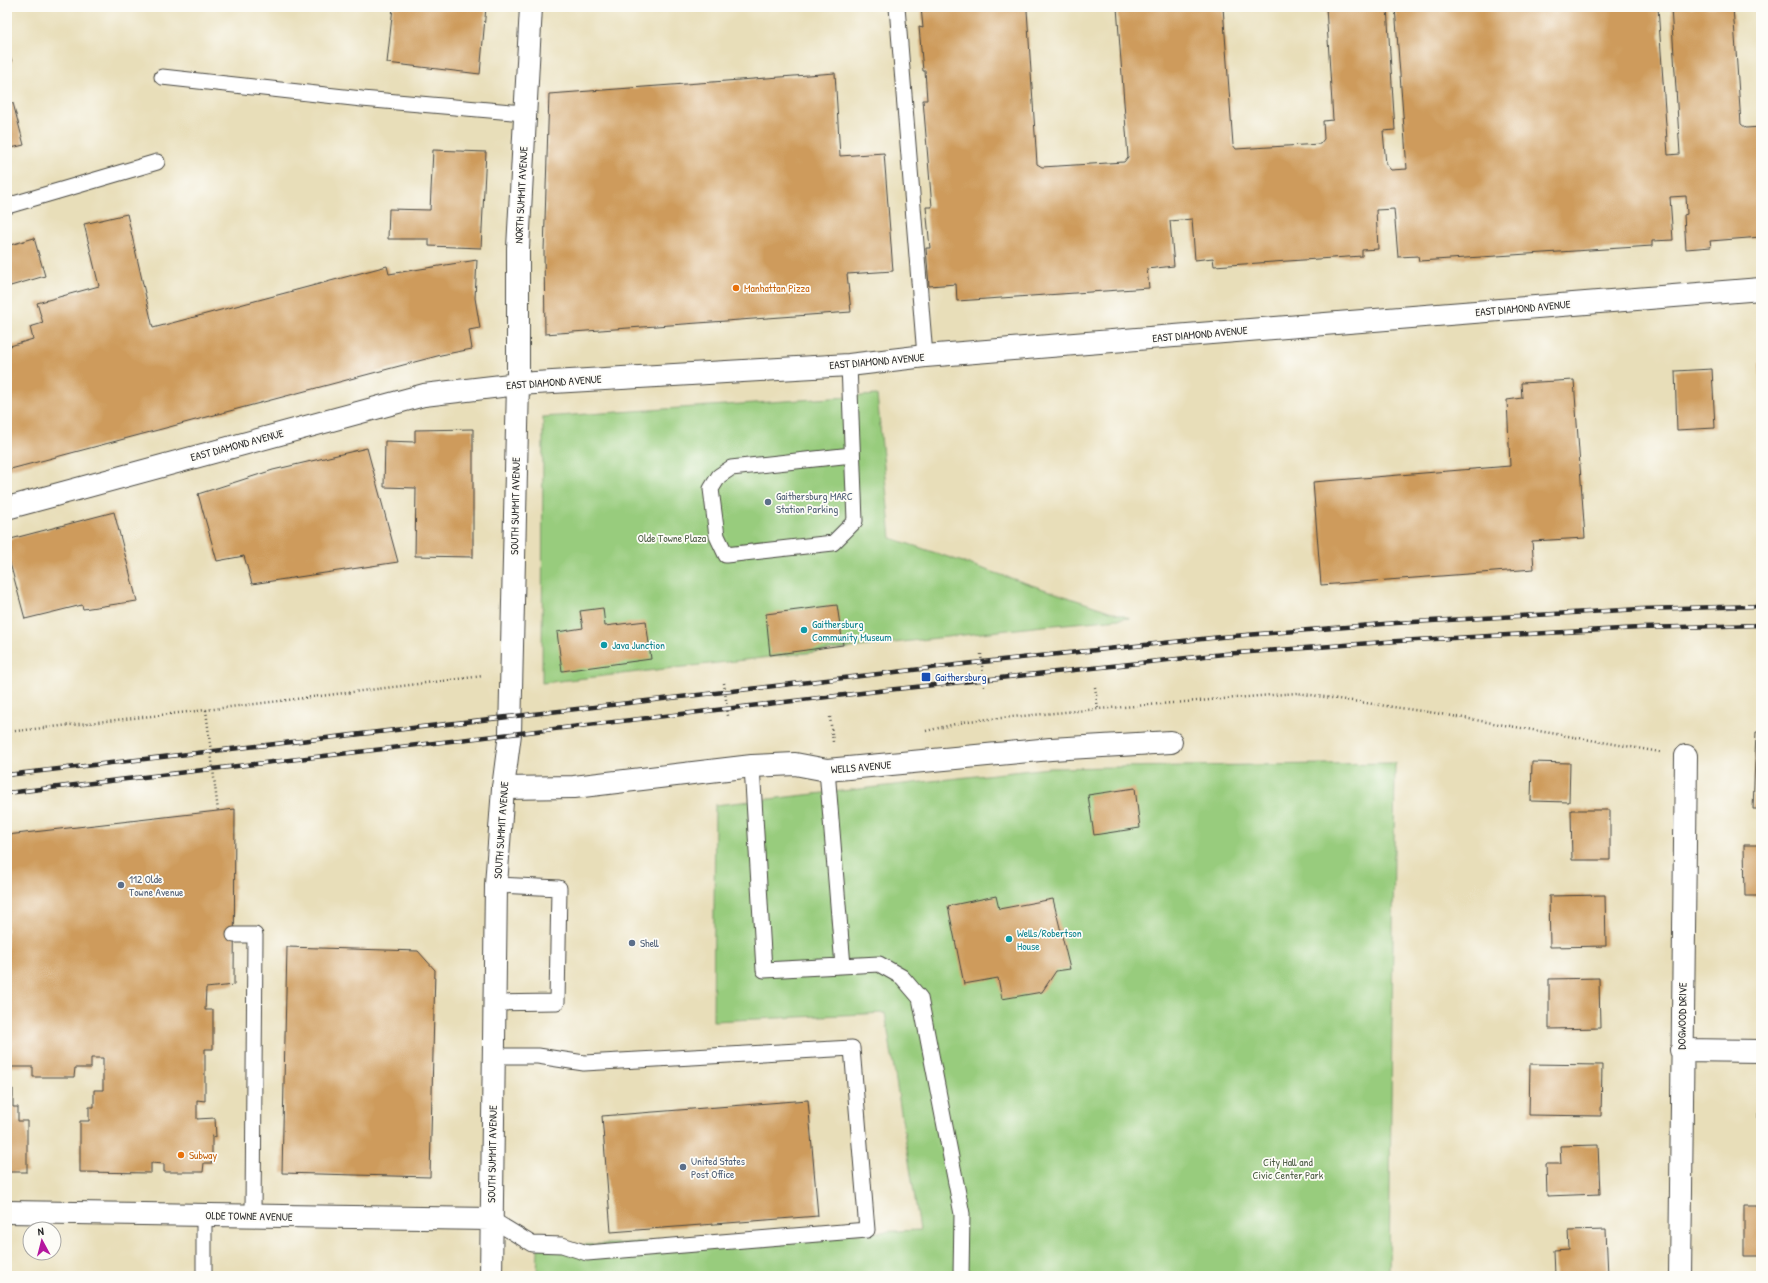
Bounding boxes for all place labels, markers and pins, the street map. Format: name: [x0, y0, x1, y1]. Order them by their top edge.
place label: Manhattan Pizza: [744, 281, 810, 295]
marker: Manhattan Pizza: [731, 283, 741, 293]
place label: Gaithersburg MARC Station Parking: [776, 489, 853, 516]
marker: Gaithersburg MARC Station Parking: [763, 497, 773, 507]
place label: Gaithersburg Community Museum: [812, 617, 892, 644]
marker: Gaithersburg Community Museum: [799, 625, 809, 635]
place label: Java Junction: [612, 638, 665, 652]
marker: Java Junction: [599, 640, 609, 650]
place label: Gaithersburg: [935, 670, 986, 684]
marker: Gaithersburg: [920, 671, 932, 683]
place label: 112 Olde Towne Avenue: [129, 872, 184, 899]
marker: 112 Olde Towne Avenue: [116, 880, 126, 890]
place label: Wells/Robertson House: [1017, 926, 1082, 953]
marker: Wells/Robertson House: [1004, 934, 1014, 944]
place label: Shell: [640, 936, 659, 950]
marker: Shell: [627, 938, 637, 948]
place label: Subway: [189, 1148, 217, 1162]
marker: Subway: [176, 1150, 186, 1160]
place label: United States Post Office: [691, 1154, 745, 1181]
marker: United States Post Office: [678, 1162, 688, 1172]

